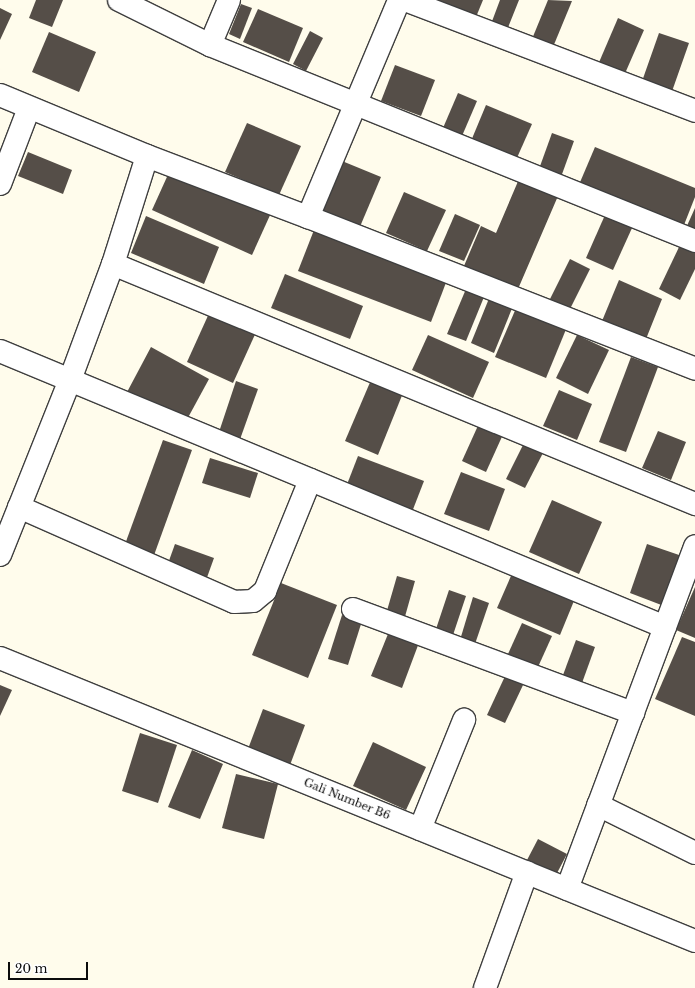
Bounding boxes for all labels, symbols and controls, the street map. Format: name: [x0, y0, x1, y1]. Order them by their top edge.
street label: Gali Number B6: [302, 776, 392, 822]
scale bar: [10, 954, 90, 980]
text: 20 m: [15, 961, 47, 976]

